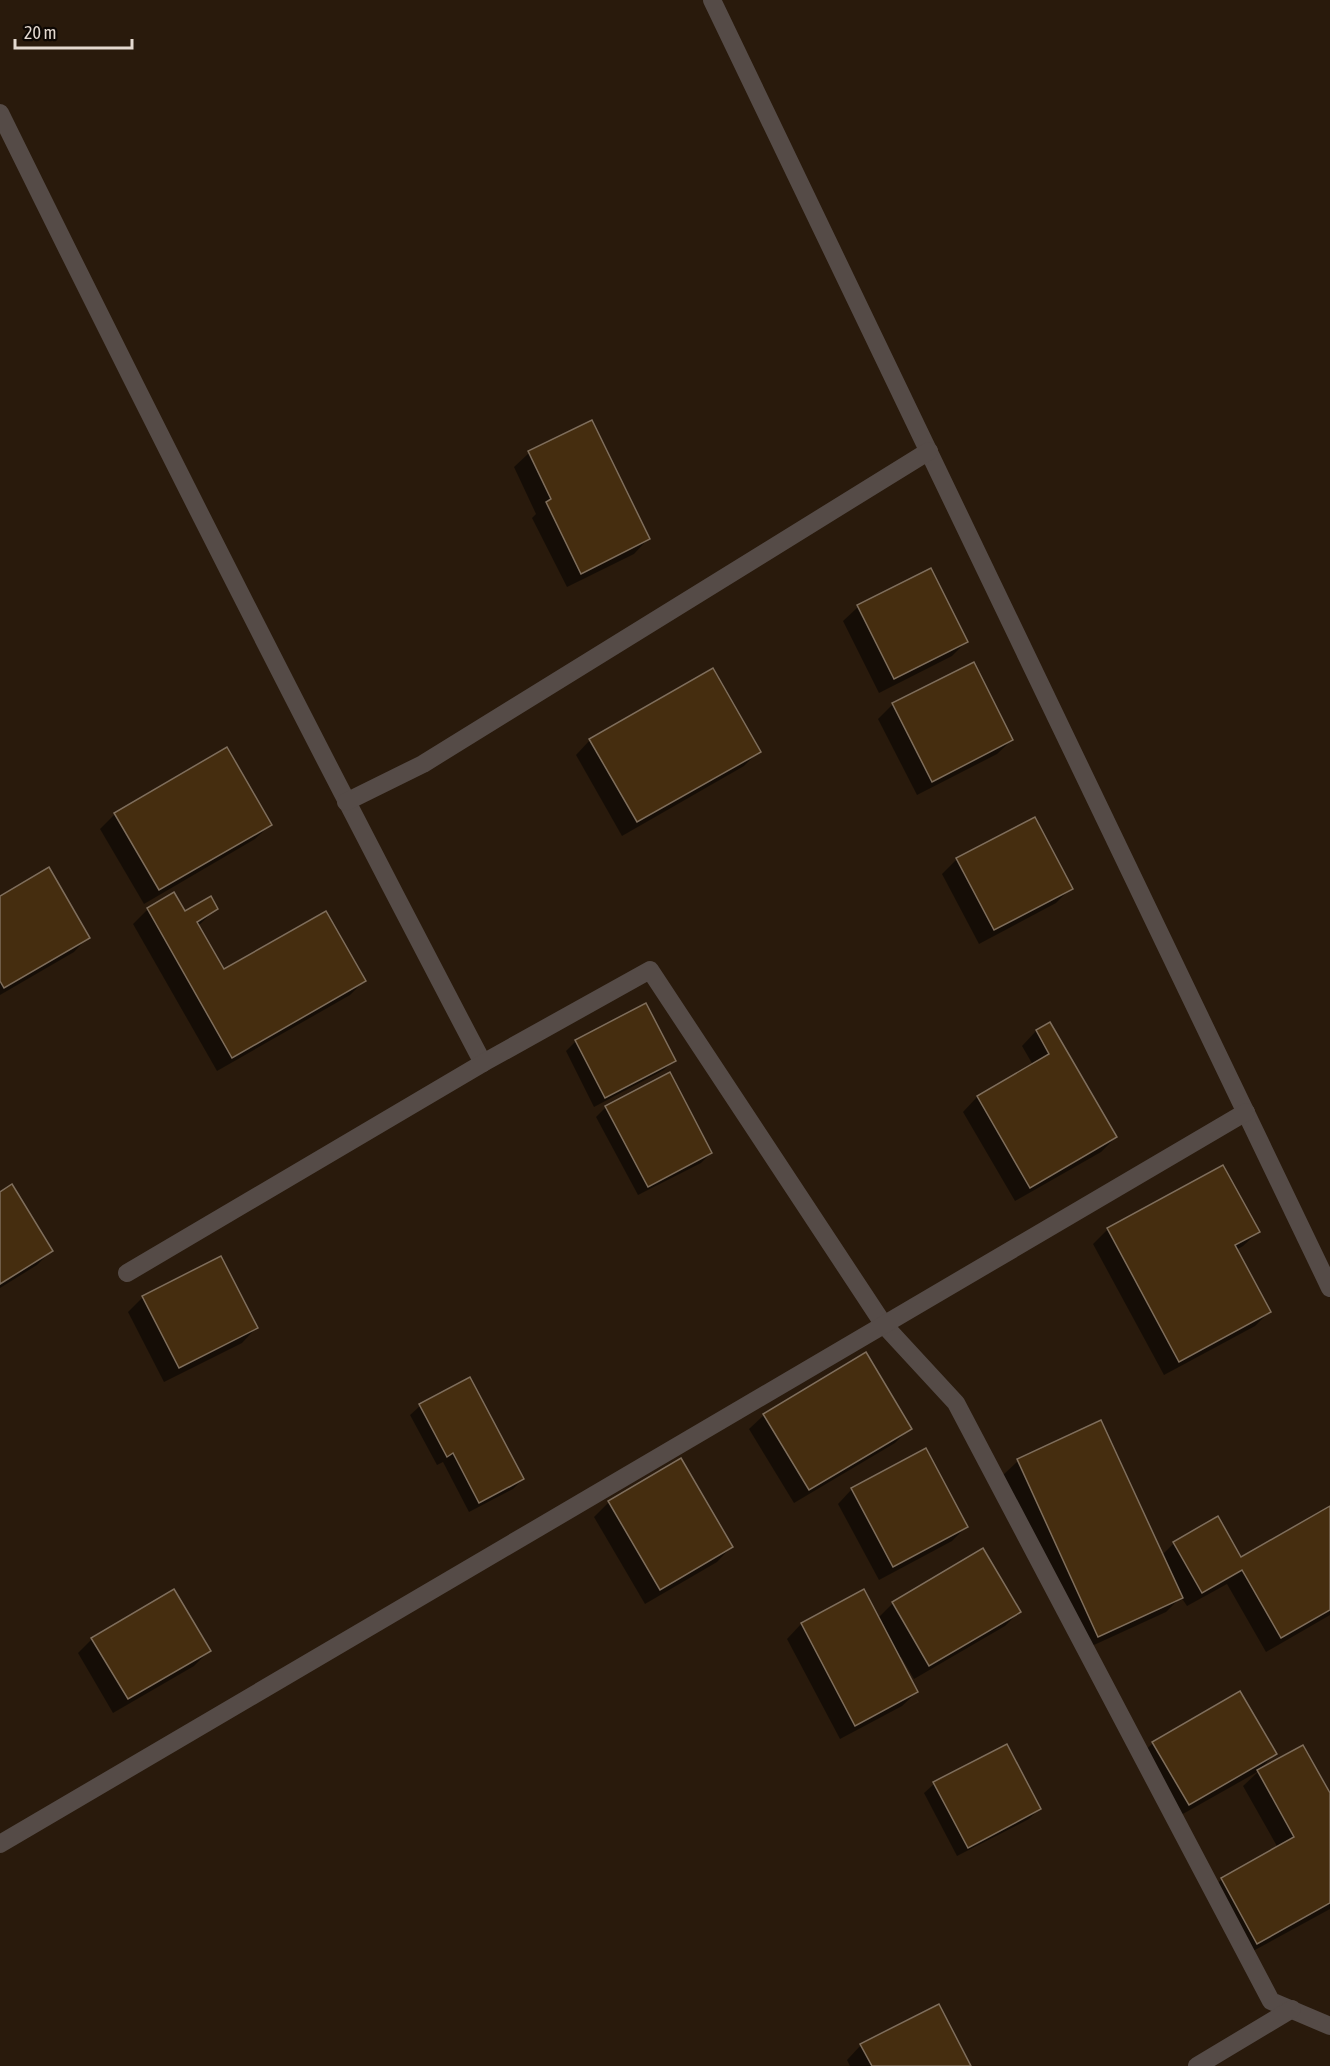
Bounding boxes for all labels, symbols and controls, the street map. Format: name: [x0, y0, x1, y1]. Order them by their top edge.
scale bar: [15, 12, 132, 50]
text: 20 m: [24, 22, 56, 43]

